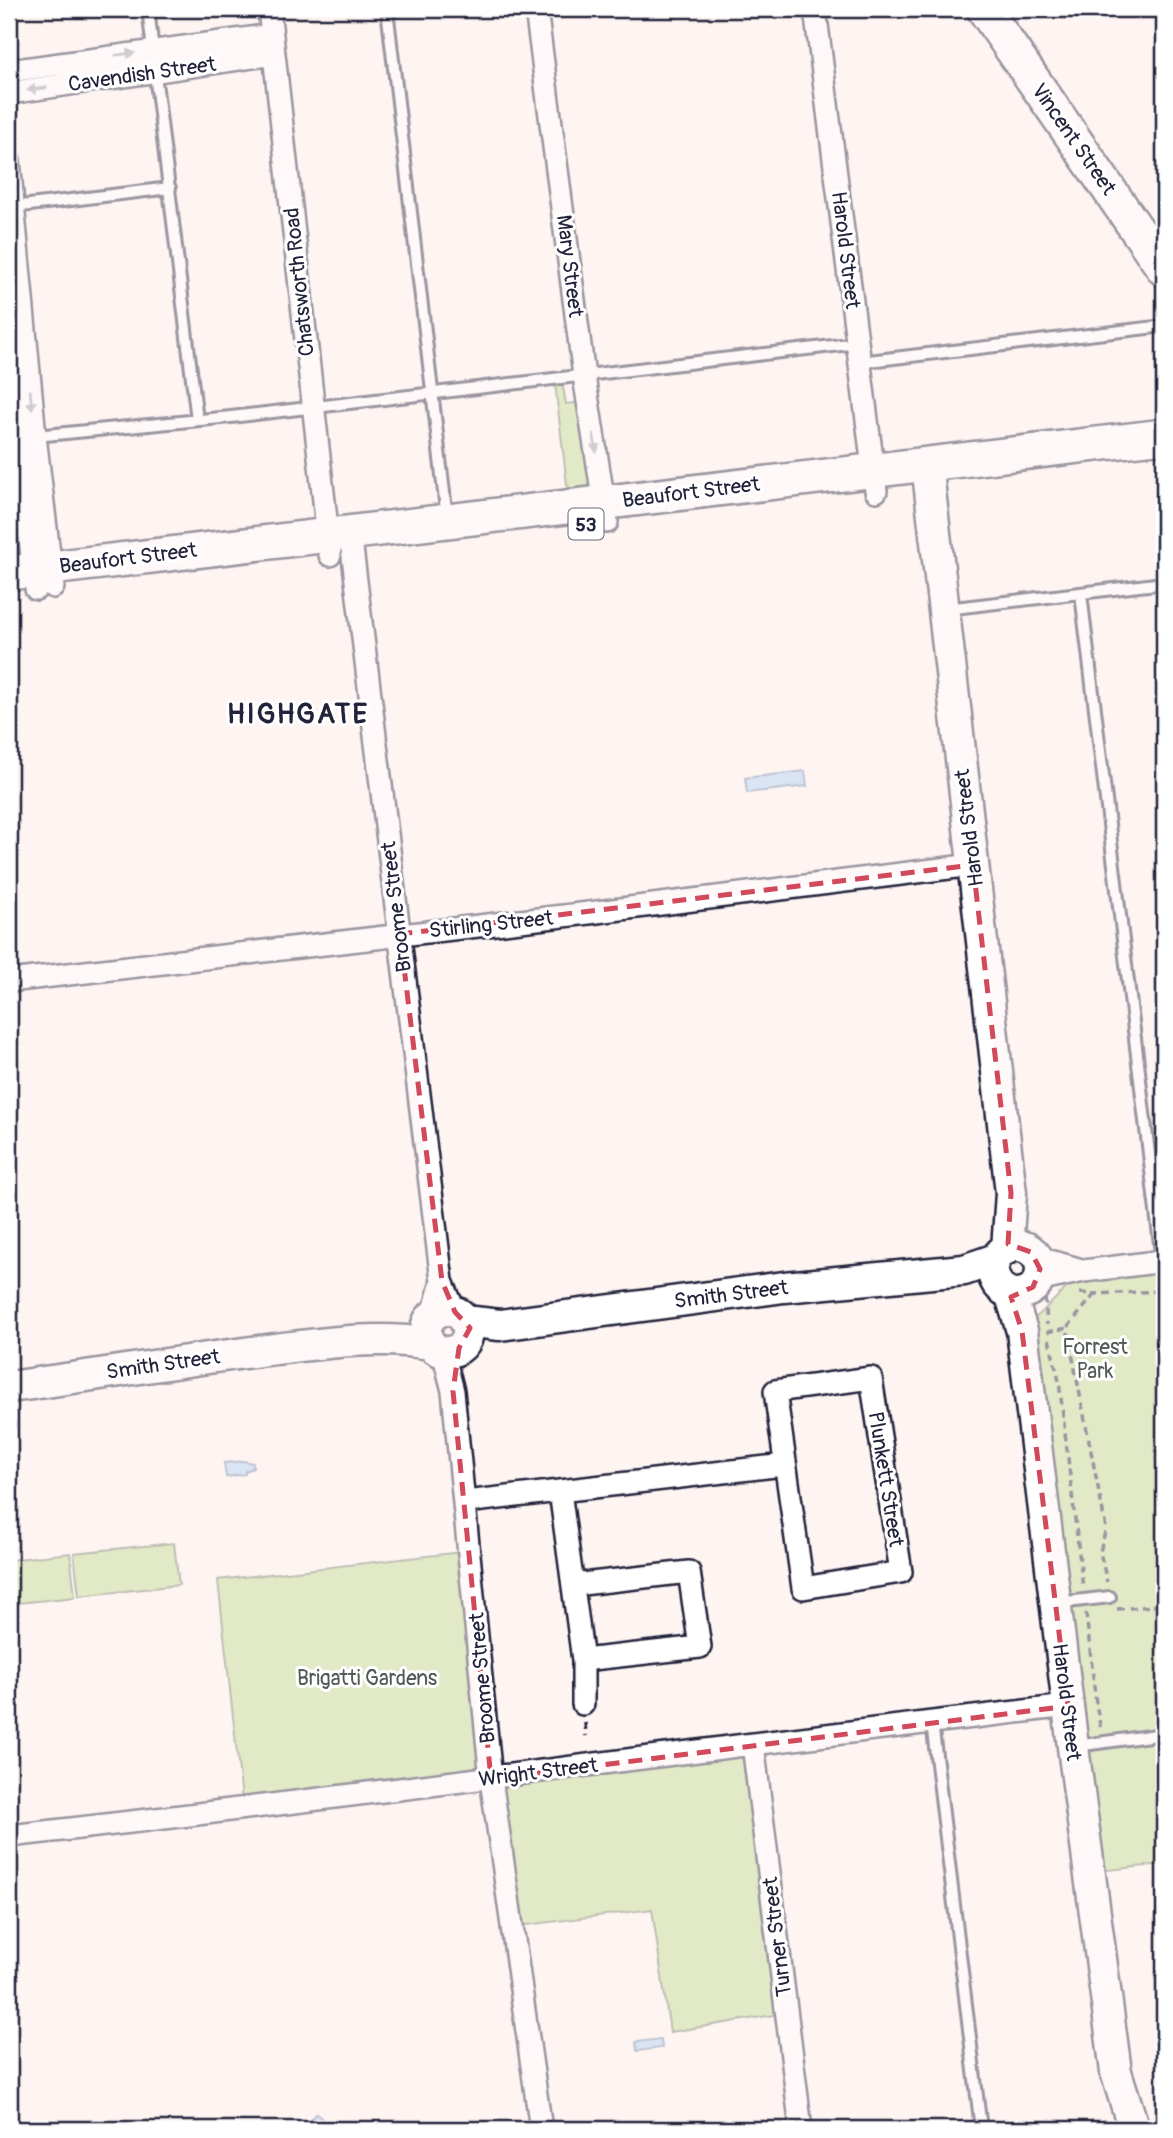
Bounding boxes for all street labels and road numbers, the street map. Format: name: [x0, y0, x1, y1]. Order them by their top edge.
street label: Cavendish Street: [67, 51, 218, 98]
street label: Vincent Street: [1025, 78, 1122, 201]
street label: Harold Street: [825, 190, 866, 311]
street label: Chatsworth Road: [278, 206, 321, 358]
street label: Mary Street: [550, 213, 589, 319]
street label: Beaufort Street: [621, 471, 762, 514]
road number: 53: [568, 509, 604, 540]
street label: Beaufort Street: [58, 537, 199, 580]
street label: Harold Street: [949, 767, 990, 888]
street label: Broome Street: [375, 840, 418, 974]
street label: Stirling Street: [428, 905, 555, 944]
street label: Smith Street: [673, 1274, 790, 1315]
street label: Smith Street: [105, 1343, 222, 1386]
street label: Plunkett Street: [861, 1410, 910, 1549]
street label: Broome Street: [463, 1611, 502, 1745]
street label: Harold Street: [1046, 1642, 1087, 1763]
street label: Wright Street: [477, 1752, 600, 1793]
street label: Turner Street: [757, 1875, 798, 1998]

